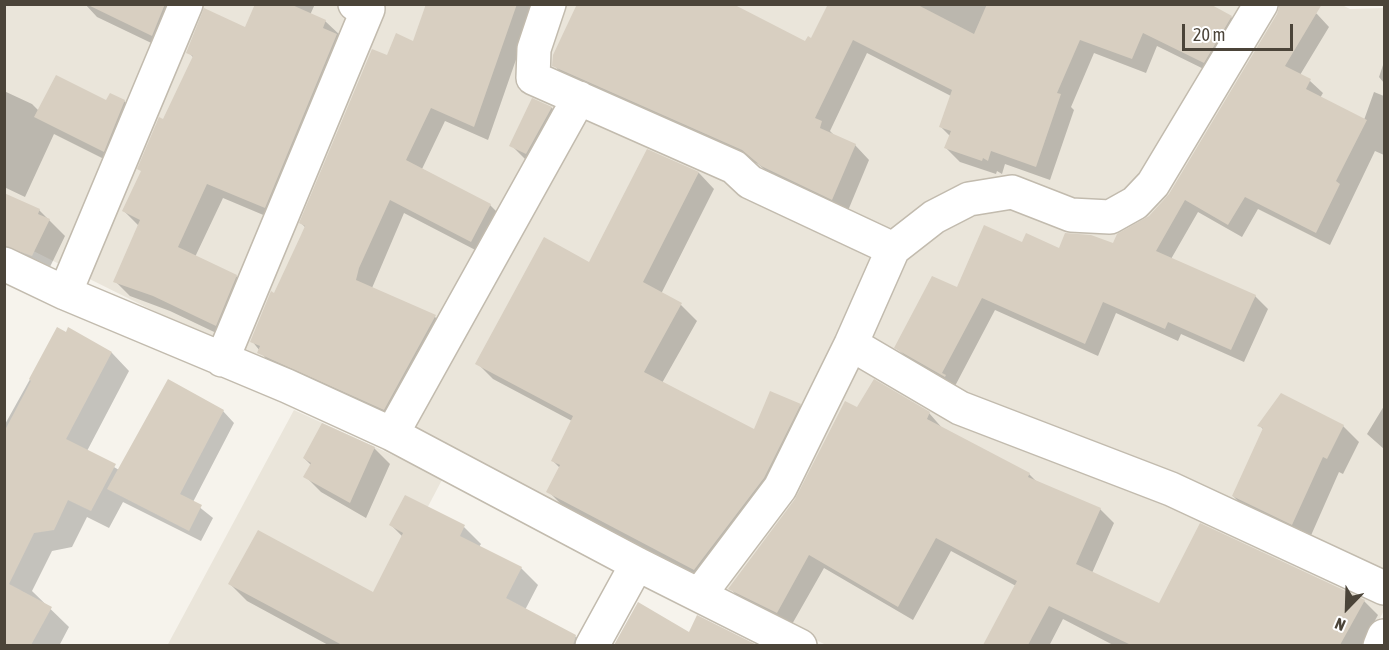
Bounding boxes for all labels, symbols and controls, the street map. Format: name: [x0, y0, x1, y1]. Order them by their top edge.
scale bar: [1185, 12, 1296, 50]
text: 20 m: [1193, 24, 1225, 45]
north arrow: [1317, 578, 1377, 638]
text: N: [1332, 614, 1348, 635]

